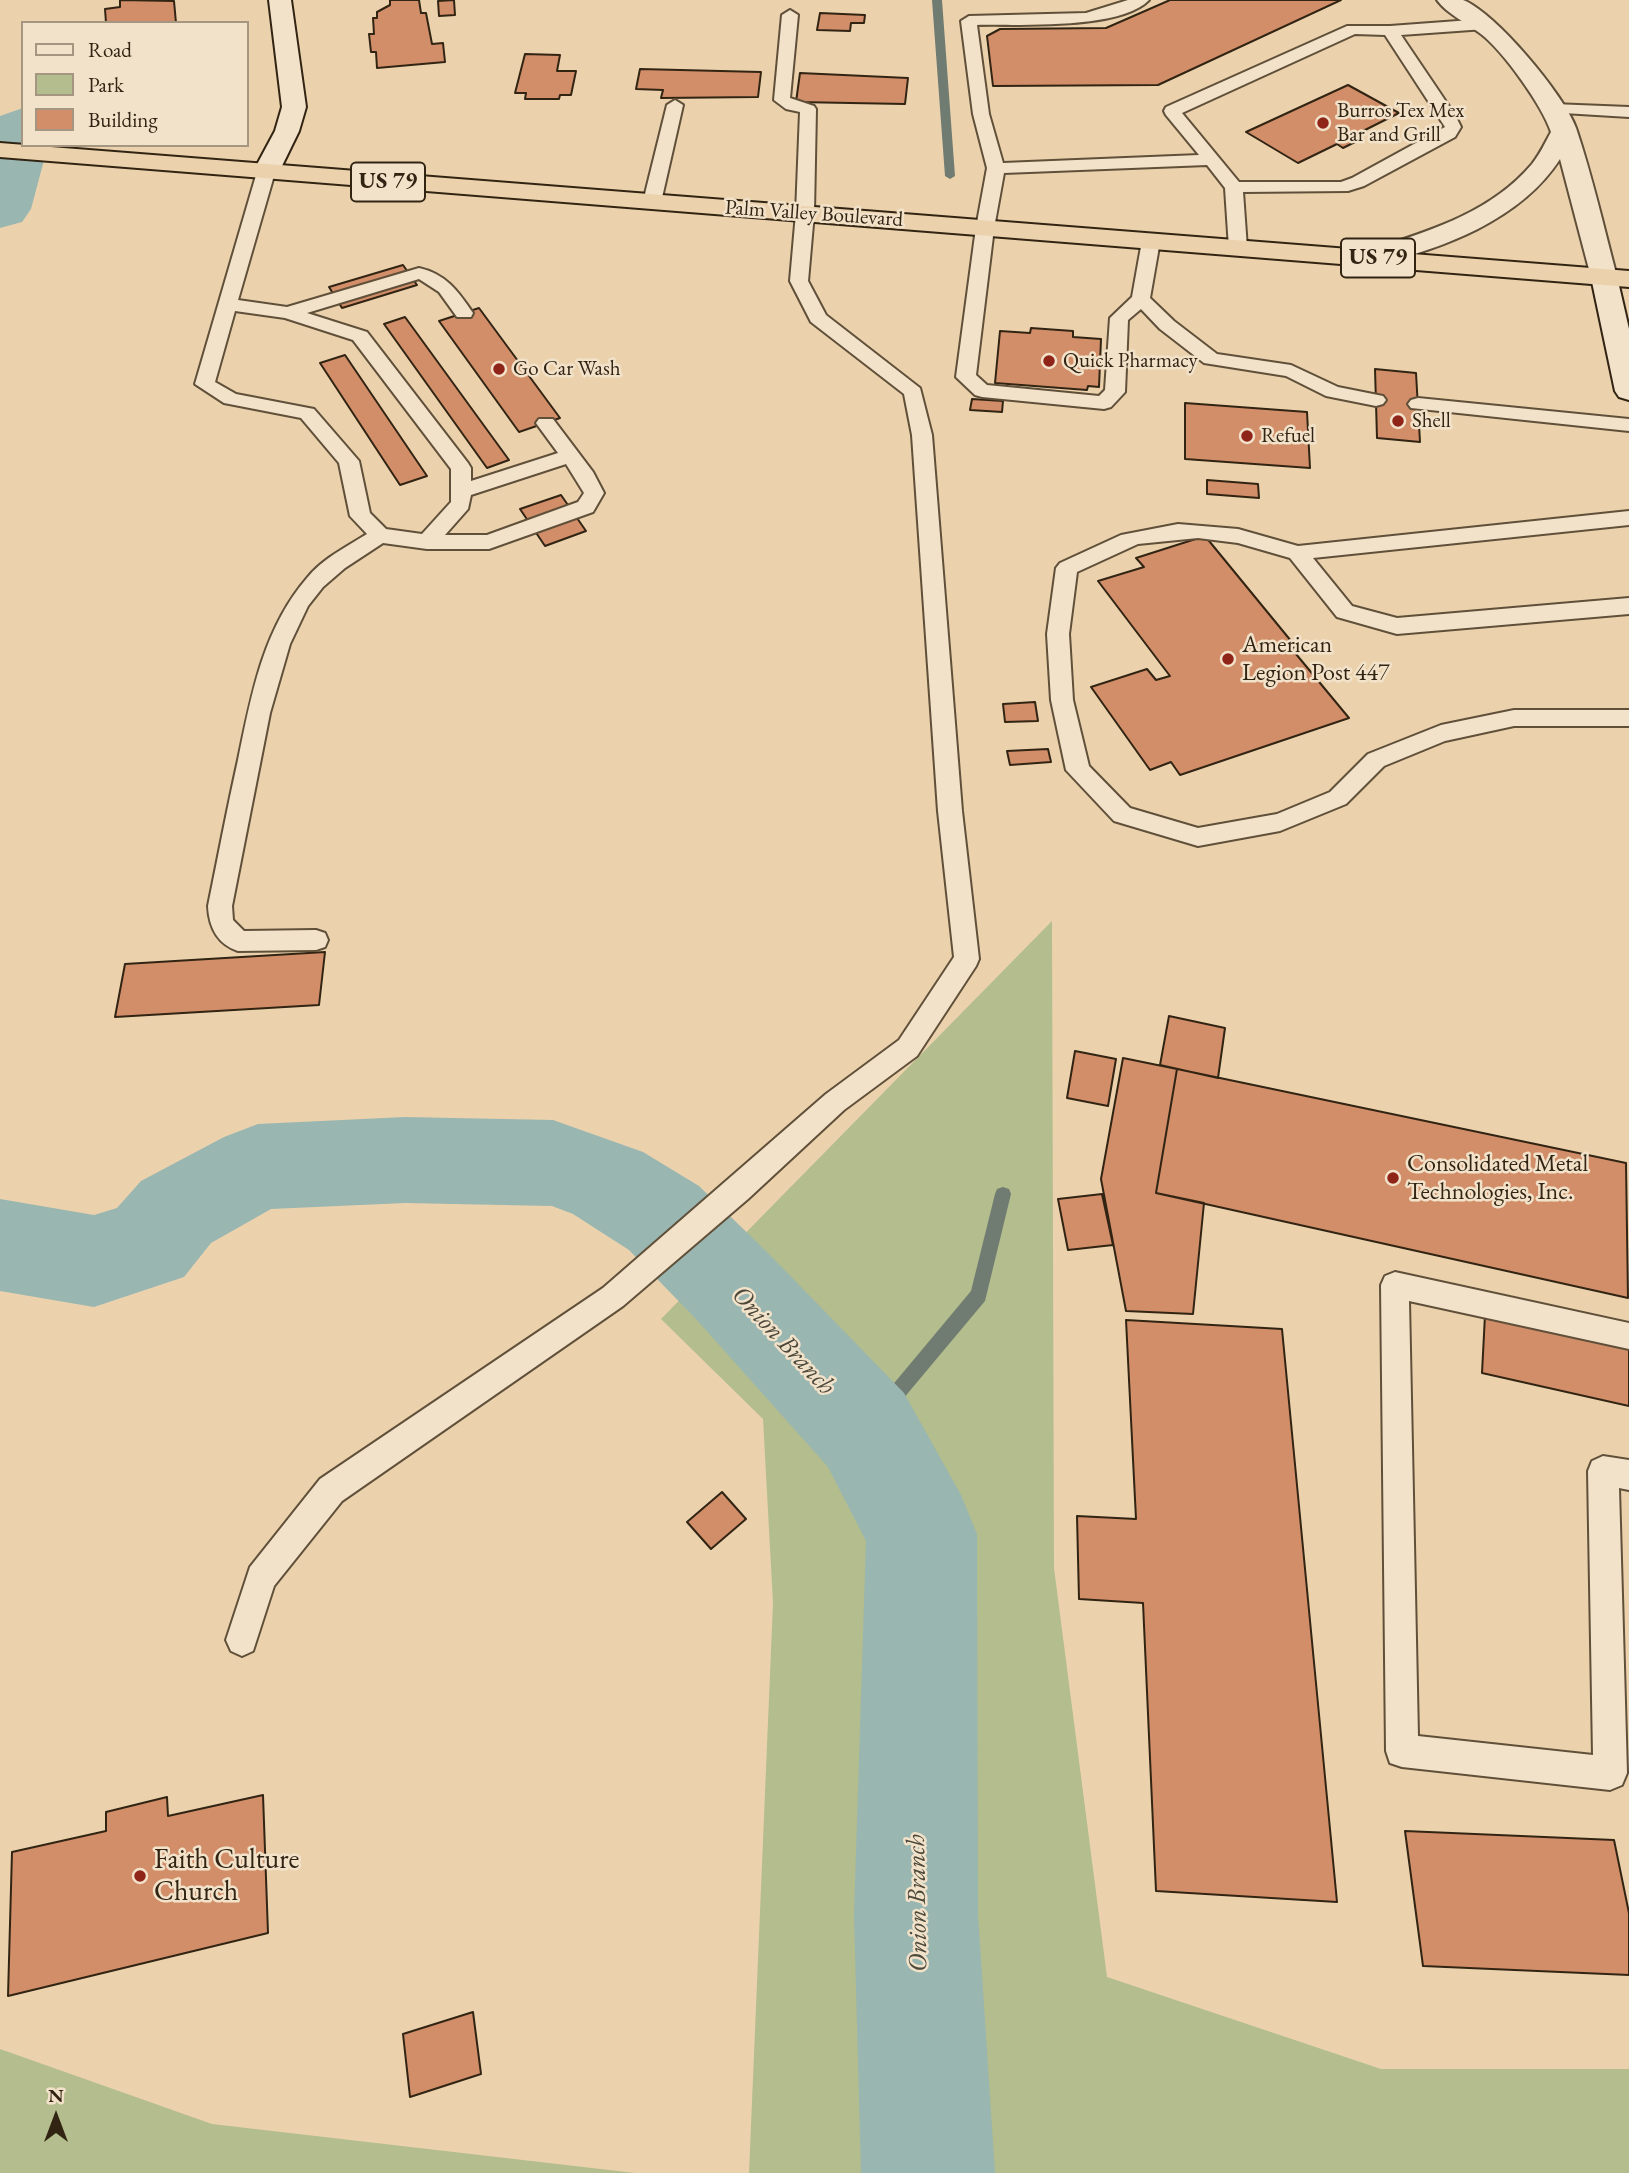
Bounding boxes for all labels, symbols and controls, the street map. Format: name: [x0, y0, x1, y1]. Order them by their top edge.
legend: [21, 21, 248, 147]
text: Road: [88, 36, 132, 63]
text: Park: [88, 71, 124, 98]
place label: Burros Tex Mex Bar and Grill: [1337, 98, 1464, 148]
text: Building: [88, 106, 158, 133]
marker: Burros Tex Mex Bar and Grill: [1315, 115, 1331, 131]
road number: US 79: [351, 162, 425, 202]
street label: Palm Valley Boulevard: [724, 195, 904, 233]
road number: US 79: [1341, 238, 1415, 278]
place label: Quick Pharmacy: [1063, 348, 1198, 374]
marker: Quick Pharmacy: [1041, 353, 1057, 369]
place label: Go Car Wash: [513, 356, 621, 382]
marker: Go Car Wash: [491, 361, 507, 377]
place label: Shell: [1412, 408, 1451, 434]
marker: Shell: [1390, 413, 1406, 429]
place label: Refuel: [1261, 423, 1315, 449]
marker: Refuel: [1239, 428, 1255, 444]
place label: American Legion Post 447: [1242, 631, 1390, 687]
marker: American Legion Post 447: [1220, 651, 1236, 667]
place label: Consolidated Metal Technologies, Inc.: [1407, 1150, 1588, 1206]
marker: Consolidated Metal Technologies, Inc.: [1385, 1170, 1401, 1186]
water label: Onion Branch: [725, 1280, 841, 1402]
water label: Onion Branch: [901, 1834, 935, 1972]
place label: Faith Culture Church: [154, 1843, 300, 1909]
marker: Faith Culture Church: [132, 1868, 148, 1884]
north arrow: [21, 2082, 91, 2152]
text: N: [48, 2083, 64, 2108]

